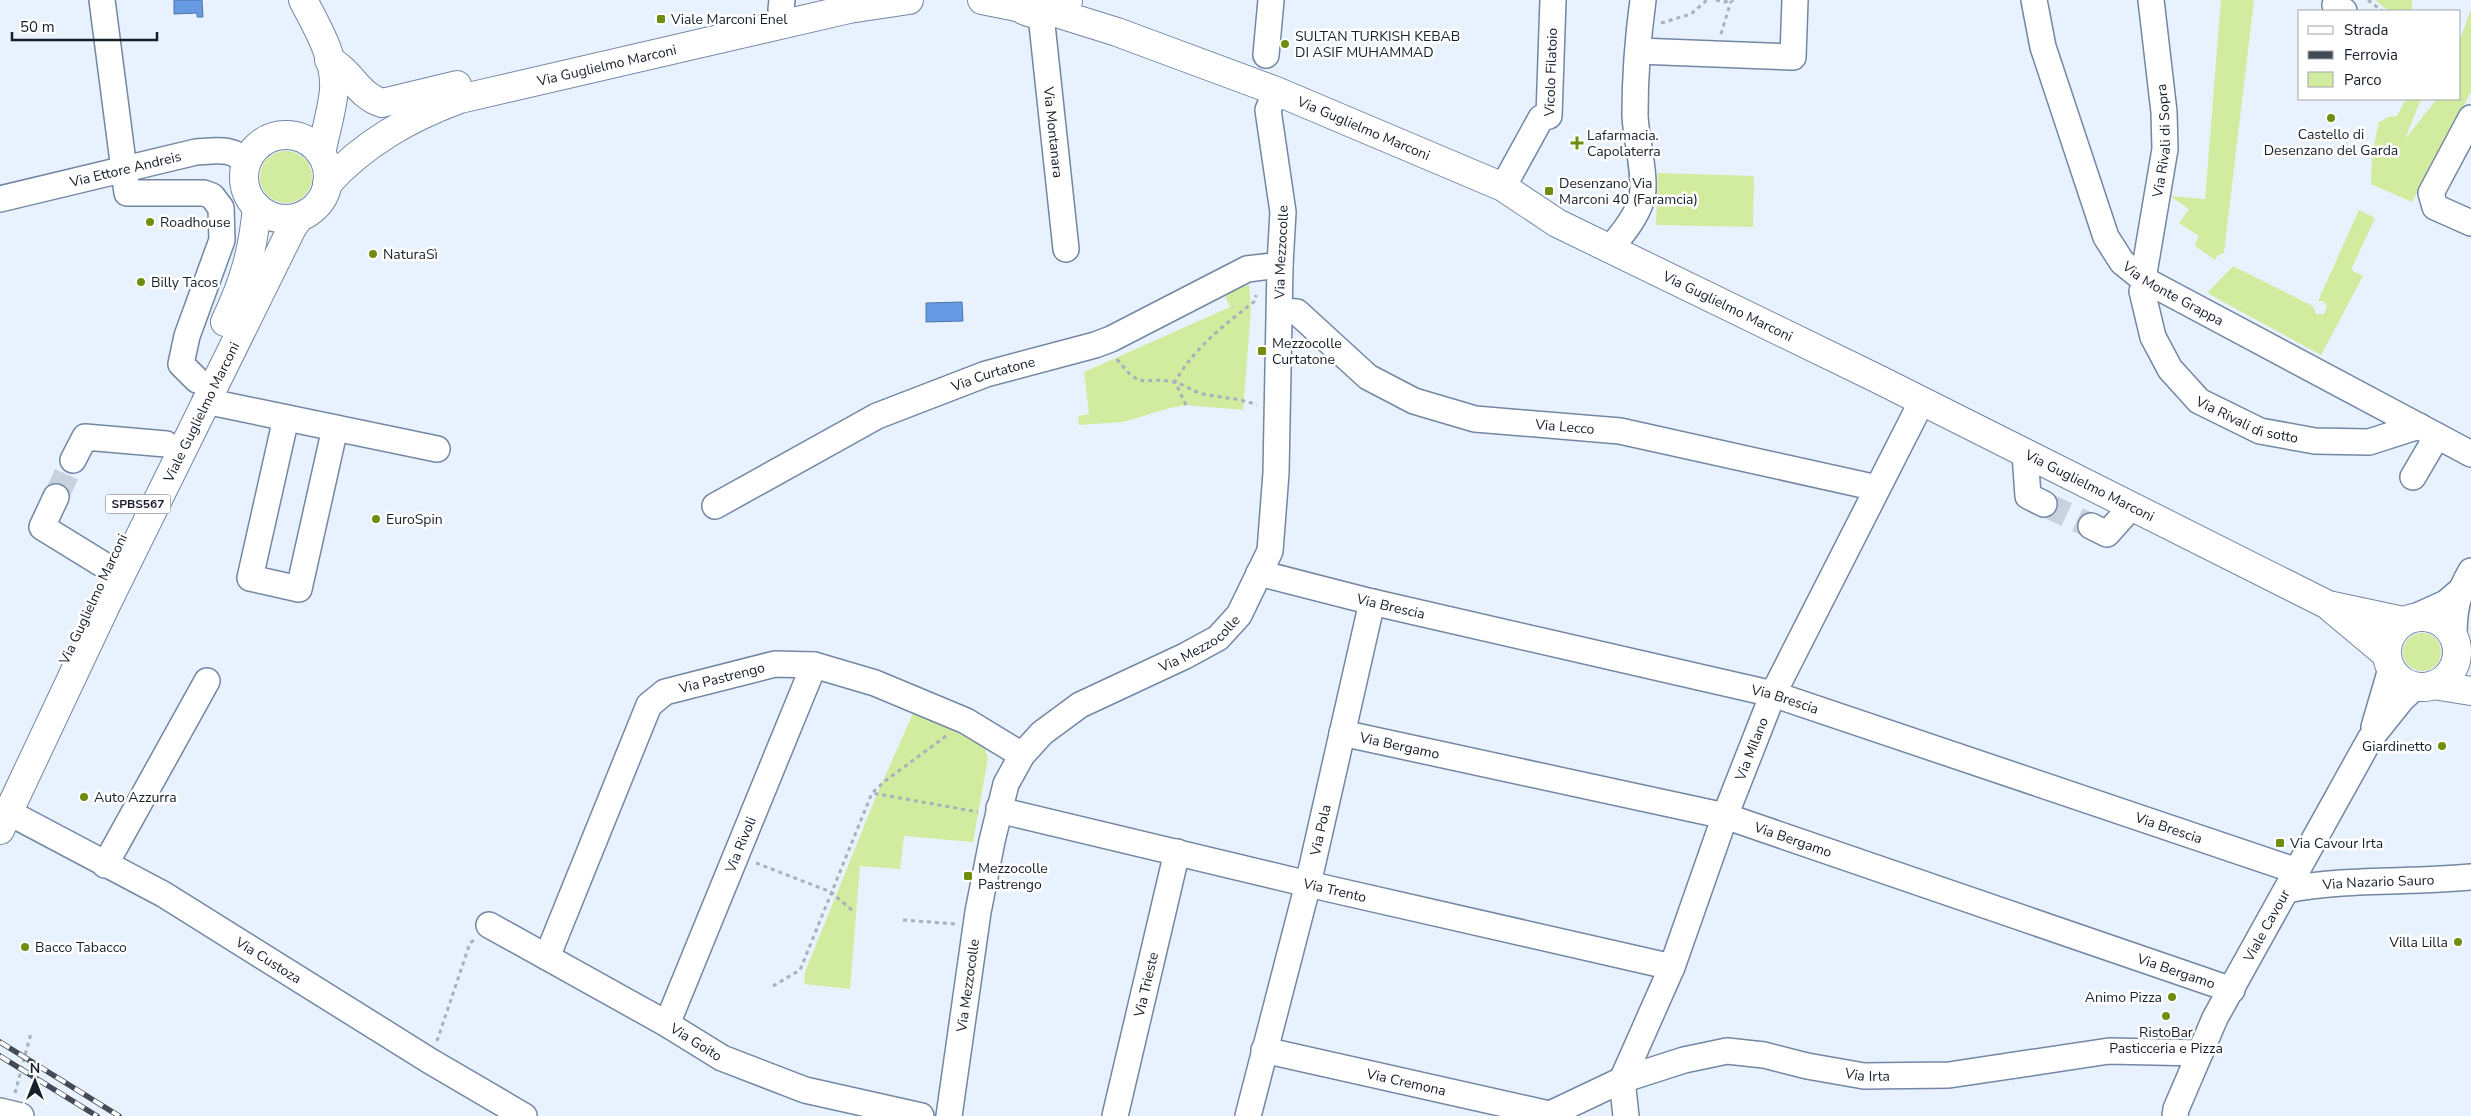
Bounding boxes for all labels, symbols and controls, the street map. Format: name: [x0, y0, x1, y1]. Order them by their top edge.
scale bar: [12, 10, 158, 42]
place label: Viale Marconi Enel: [670, 10, 788, 29]
legend: [2298, 10, 2461, 100]
marker: Viale Marconi Enel: [655, 13, 667, 25]
text: 50 m: [20, 17, 55, 37]
text: Strada: [2344, 20, 2388, 40]
place label: SULTAN TURKISH KEBAB DI ASIF MUHAMMAD: [1295, 27, 1460, 62]
street label: Vicolo Filatoio: [1540, 27, 1562, 118]
marker: SULTAN TURKISH KEBAB DI ASIF MUHAMMAD: [1279, 38, 1291, 50]
street label: Via Guglielmo Marconi: [534, 40, 678, 91]
text: Ferrovia: [2344, 45, 2398, 65]
text: Parco: [2344, 70, 2382, 90]
street label: Via Rivali di Sopra: [2148, 83, 2175, 200]
street label: Via Montanara: [1039, 85, 1067, 179]
street label: Via Guglielmo Marconi: [1293, 92, 1433, 165]
marker: Castello di Desenzano del Garda: [2325, 112, 2337, 124]
place label: Castello di Desenzano del Garda: [2264, 125, 2398, 160]
place label: Lafarmacia. Capolaterra: [1587, 126, 1661, 161]
marker: Lafarmacia. Capolaterra: [1571, 137, 1583, 149]
street label: Via Ettore Andreis: [67, 147, 184, 192]
place label: Desenzano Via Marconi 40 (Faramcia): [1559, 174, 1698, 209]
marker: Desenzano Via Marconi 40 (Faramcia): [1543, 185, 1555, 197]
street label: Via Mezzocolle: [1270, 204, 1293, 300]
place label: Roadhouse: [160, 213, 230, 232]
marker: Roadhouse: [144, 216, 156, 228]
place label: NaturaSì: [383, 245, 438, 264]
marker: NaturaSì: [367, 248, 379, 260]
street label: Via Monte Grappa: [2118, 256, 2227, 330]
street label: Via Guglielmo Marconi: [1659, 266, 1796, 346]
place label: Billy Tacos: [151, 273, 219, 292]
marker: Billy Tacos: [135, 276, 147, 288]
place label: Mezzocolle Curtatone: [1272, 334, 1342, 369]
street label: Viale Guglielmo Marconi: [159, 339, 244, 486]
marker: Mezzocolle Curtatone: [1256, 345, 1268, 357]
street label: Via Curtatone: [948, 352, 1037, 397]
street label: Via Rivali di sotto: [2192, 392, 2300, 448]
street label: Via Lecco: [1533, 415, 1595, 439]
street label: Via Guglielmo Marconi: [2021, 445, 2157, 526]
road number: SPBS567: [106, 494, 170, 514]
place label: EuroSpin: [386, 510, 443, 529]
marker: EuroSpin: [370, 513, 382, 525]
street label: Via Guglielmo Marconi: [54, 531, 132, 669]
street label: Via Brescia: [1354, 589, 1427, 624]
street label: Via Mezzocolle: [1155, 611, 1244, 677]
street label: Via Pastrengo: [676, 658, 767, 698]
street label: Via Brescia: [1748, 680, 1821, 719]
street label: Via Milano: [1731, 714, 1773, 784]
street label: Via Bergamo: [1357, 728, 1441, 764]
place label: Giardinetto: [2362, 737, 2432, 756]
marker: Giardinetto: [2436, 740, 2448, 752]
place label: Auto Azzurra: [94, 788, 177, 807]
marker: Auto Azzurra: [78, 791, 90, 803]
street label: Via Pola: [1306, 803, 1336, 858]
street label: Via Brescia: [2132, 808, 2205, 848]
street label: Via Rivoli: [721, 814, 761, 876]
street label: Via Bergamo: [1751, 817, 1835, 862]
place label: Via Cavour Irta: [2289, 834, 2383, 853]
marker: Via Cavour Irta: [2274, 837, 2286, 849]
place label: Mezzocolle Pastrengo: [978, 859, 1048, 894]
marker: Mezzocolle Pastrengo: [962, 870, 974, 882]
street label: Via Nazario Sauro: [2321, 871, 2435, 895]
street label: Via Trento: [1300, 874, 1368, 907]
street label: Viale Cavour: [2239, 886, 2295, 966]
street label: Via Custoza: [231, 932, 305, 988]
place label: Villa Lilla: [2388, 933, 2448, 952]
marker: Villa Lilla: [2452, 936, 2464, 948]
place label: Bacco Tabacco: [35, 938, 127, 957]
street label: Via Mezzocolle: [952, 938, 984, 1034]
marker: Bacco Tabacco: [19, 941, 31, 953]
street label: Via Bergamo: [2134, 949, 2218, 994]
street label: Via Trieste: [1129, 950, 1163, 1020]
place label: Animo Pizza: [2085, 988, 2162, 1007]
marker: Animo Pizza: [2166, 991, 2178, 1003]
marker: RistoBar Pasticceria e Pizza: [2160, 1010, 2172, 1022]
street label: Via Goito: [666, 1019, 726, 1066]
place label: RistoBar Pasticceria e Pizza: [2109, 1023, 2223, 1058]
north arrow: [10, 1056, 60, 1106]
text: N: [30, 1059, 40, 1078]
street label: Via Cremona: [1364, 1064, 1448, 1101]
street label: Via Irta: [1842, 1064, 1890, 1086]

